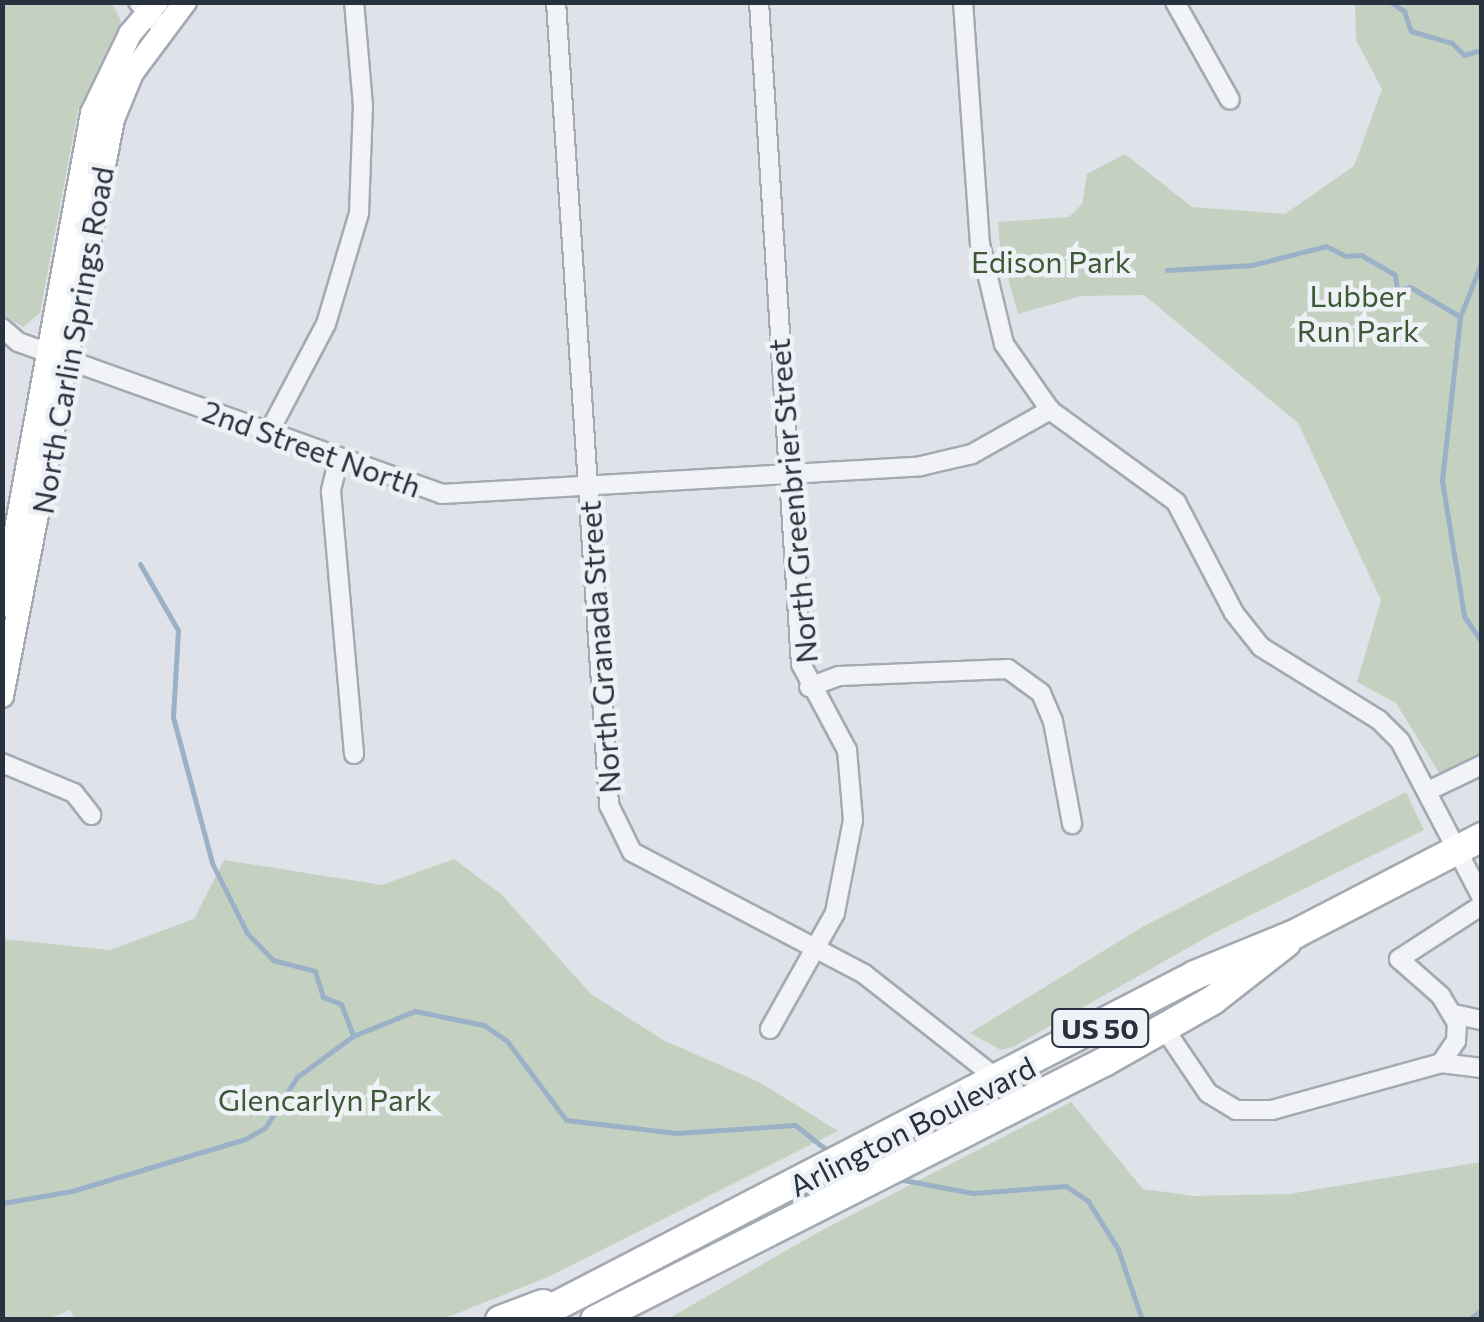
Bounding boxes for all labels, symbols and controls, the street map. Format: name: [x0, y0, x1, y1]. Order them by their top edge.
street label: North Carlin Springs Road: [24, 163, 120, 517]
park label: Edison Park: [971, 243, 1131, 279]
park label: Lubber Run Park: [1297, 277, 1419, 348]
street label: North Greenbrier Street: [760, 337, 824, 665]
street label: 2nd Street North: [198, 392, 426, 504]
street label: North Granada Street: [571, 499, 627, 795]
road number: US 50: [1050, 1005, 1150, 1051]
street label: Arlington Boulevard: [783, 1048, 1041, 1204]
park label: Glencarlyn Park: [218, 1081, 432, 1117]

